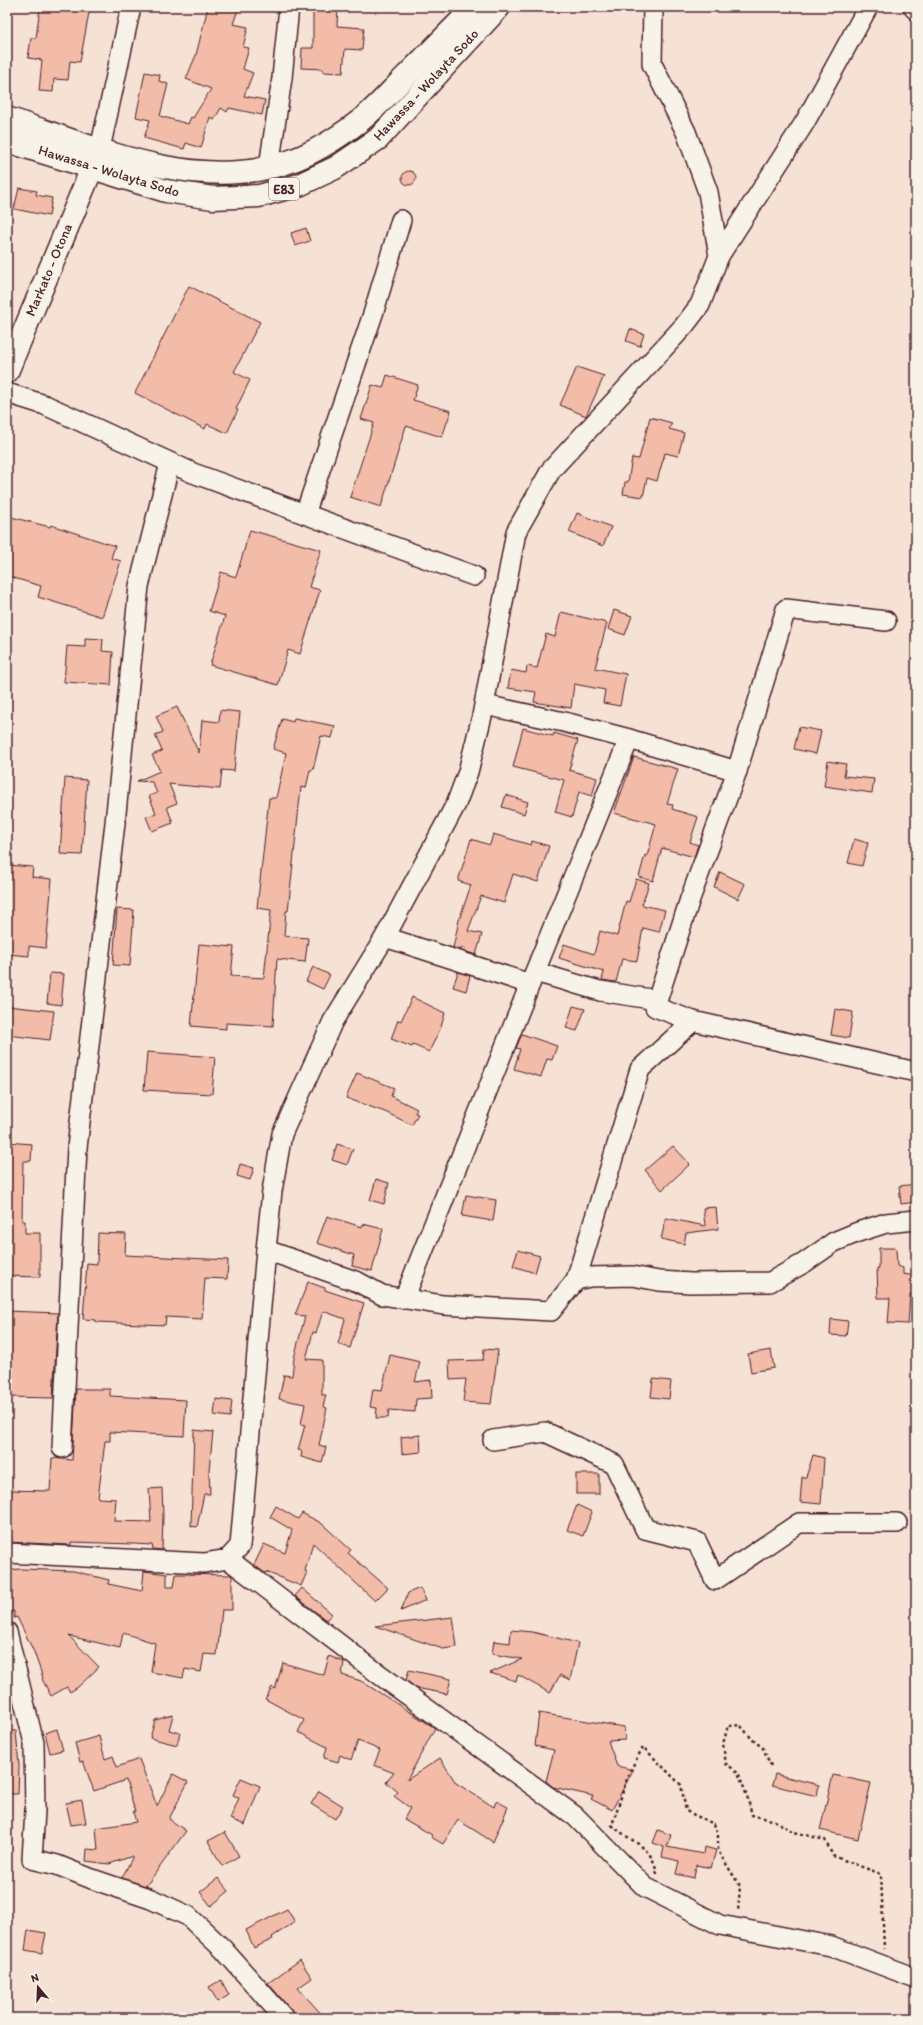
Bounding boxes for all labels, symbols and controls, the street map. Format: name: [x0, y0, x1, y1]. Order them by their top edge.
street label: Hawassa - Wolayta Sodo: [370, 26, 482, 144]
street label: Hawassa - Wolayta Sodo: [36, 141, 182, 201]
road number: E83: [269, 178, 299, 200]
street label: Markato - Otona: [22, 221, 76, 319]
north arrow: [18, 1967, 58, 2007]
text: N: [29, 1971, 41, 1985]

